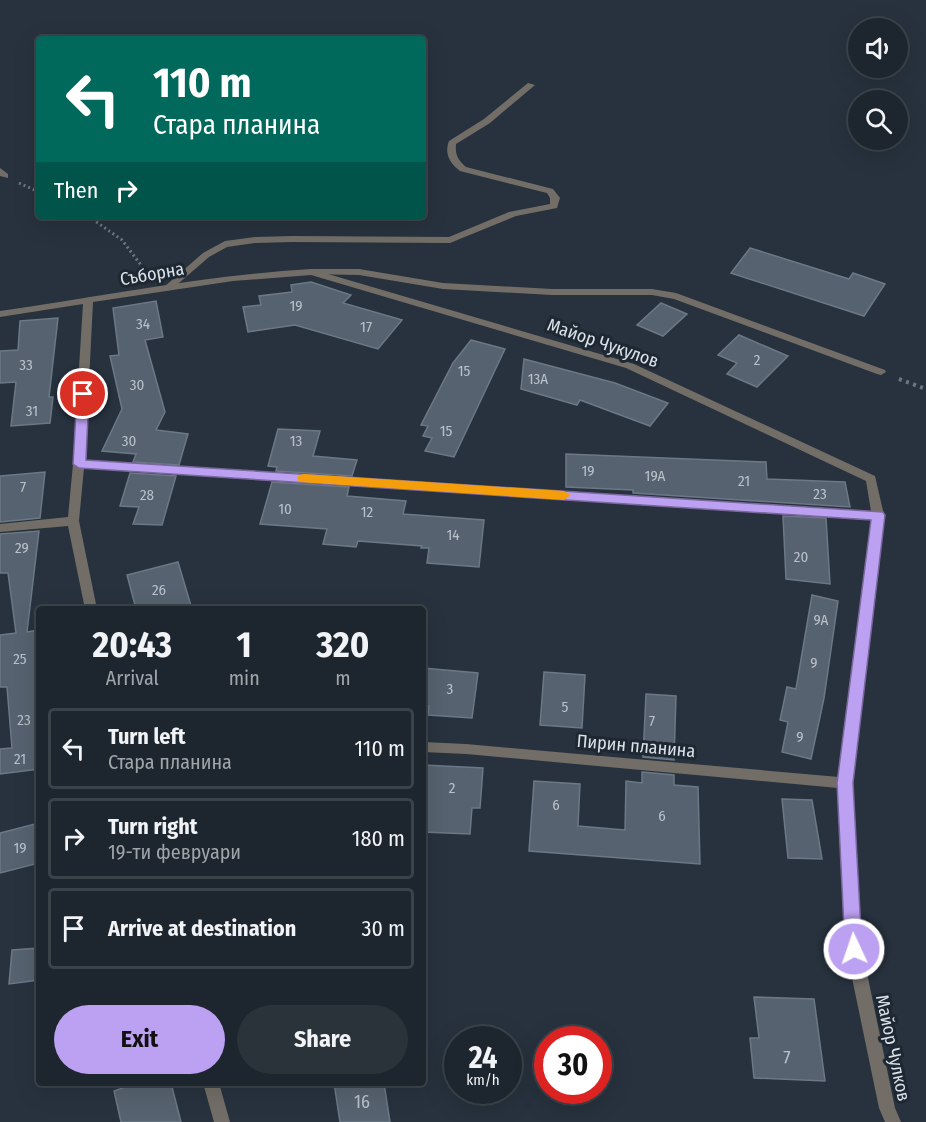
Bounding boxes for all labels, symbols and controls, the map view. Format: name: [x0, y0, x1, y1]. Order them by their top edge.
map controls: [848, 18, 908, 150]
button: sound: [848, 18, 908, 78]
text: 110 m: [153, 58, 252, 108]
icon: left: [54, 60, 132, 138]
button: search: [848, 90, 908, 150]
text: Стара планина: [153, 109, 320, 141]
icon: right: [110, 174, 143, 207]
text: Then: [54, 177, 98, 204]
street label: Съборна: [118, 258, 186, 290]
house number: 19: [289, 297, 303, 315]
street label: Майор Чукулов: [544, 314, 662, 372]
house number: 34: [136, 315, 150, 333]
house number: 17: [360, 318, 372, 336]
house number: 2: [754, 351, 761, 369]
house number: 33: [19, 356, 33, 374]
house number: 15: [458, 362, 470, 380]
pin: [57, 368, 108, 419]
house number: 13А: [528, 370, 548, 388]
house number: 30: [130, 376, 144, 394]
icon: arrive: [66, 377, 99, 410]
house number: 31: [26, 402, 38, 420]
house number: 15: [440, 422, 452, 440]
house number: 30: [122, 432, 136, 450]
house number: 13: [290, 432, 303, 450]
house number: 19: [581, 462, 595, 480]
house number: 19А: [645, 467, 666, 485]
house number: 21: [738, 472, 750, 490]
house number: 7: [20, 478, 26, 496]
house number: 23: [813, 485, 827, 503]
house number: 28: [140, 486, 154, 504]
house number: 10: [278, 500, 292, 518]
house number: 12: [361, 503, 374, 521]
house number: 14: [446, 526, 460, 544]
house number: 29: [15, 539, 29, 557]
house number: 20: [794, 548, 808, 566]
house number: 26: [152, 581, 166, 599]
house number: 9А: [813, 611, 829, 629]
text: 20:43: [93, 623, 172, 667]
text: 1: [237, 623, 252, 667]
text: 320: [316, 623, 369, 667]
house number: 25: [13, 650, 27, 668]
house number: 9: [810, 654, 818, 672]
text: Arrival: [106, 666, 159, 690]
text: min: [229, 666, 260, 690]
text: m: [335, 666, 351, 690]
house number: 3: [447, 680, 454, 698]
house number: 5: [562, 698, 569, 716]
house number: 23: [17, 711, 31, 729]
house number: 7: [649, 712, 655, 730]
text: Turn left: [108, 723, 186, 750]
house number: 9: [796, 728, 804, 746]
street label: Пирин планина: [576, 730, 696, 762]
icon: left: [57, 732, 90, 765]
text: 110 m: [355, 735, 405, 762]
house number: 21: [14, 750, 26, 768]
text: Стара планина: [108, 750, 232, 774]
house number: 2: [449, 779, 456, 797]
house number: 6: [552, 796, 560, 814]
house number: 6: [658, 807, 666, 825]
text: Turn right: [108, 813, 197, 840]
icon: right: [57, 822, 90, 855]
text: 180 m: [352, 825, 405, 852]
house number: 19: [13, 839, 27, 857]
text: 19-ти февруари: [108, 840, 241, 864]
icon: arrive: [57, 912, 90, 945]
text: Arrive at destination: [108, 915, 296, 942]
text: 30 m: [362, 915, 405, 942]
position arrow: [822, 917, 886, 981]
street label: Майор Чулков: [871, 993, 915, 1103]
button: Exit: [54, 1005, 225, 1074]
button: Share: [237, 1005, 408, 1074]
speed limit sign: 30: [534, 1026, 612, 1104]
text: 24: [469, 1040, 497, 1076]
house number: 7: [783, 1047, 791, 1069]
text: km/h: [466, 1071, 500, 1089]
house number: 16: [354, 1091, 370, 1113]

